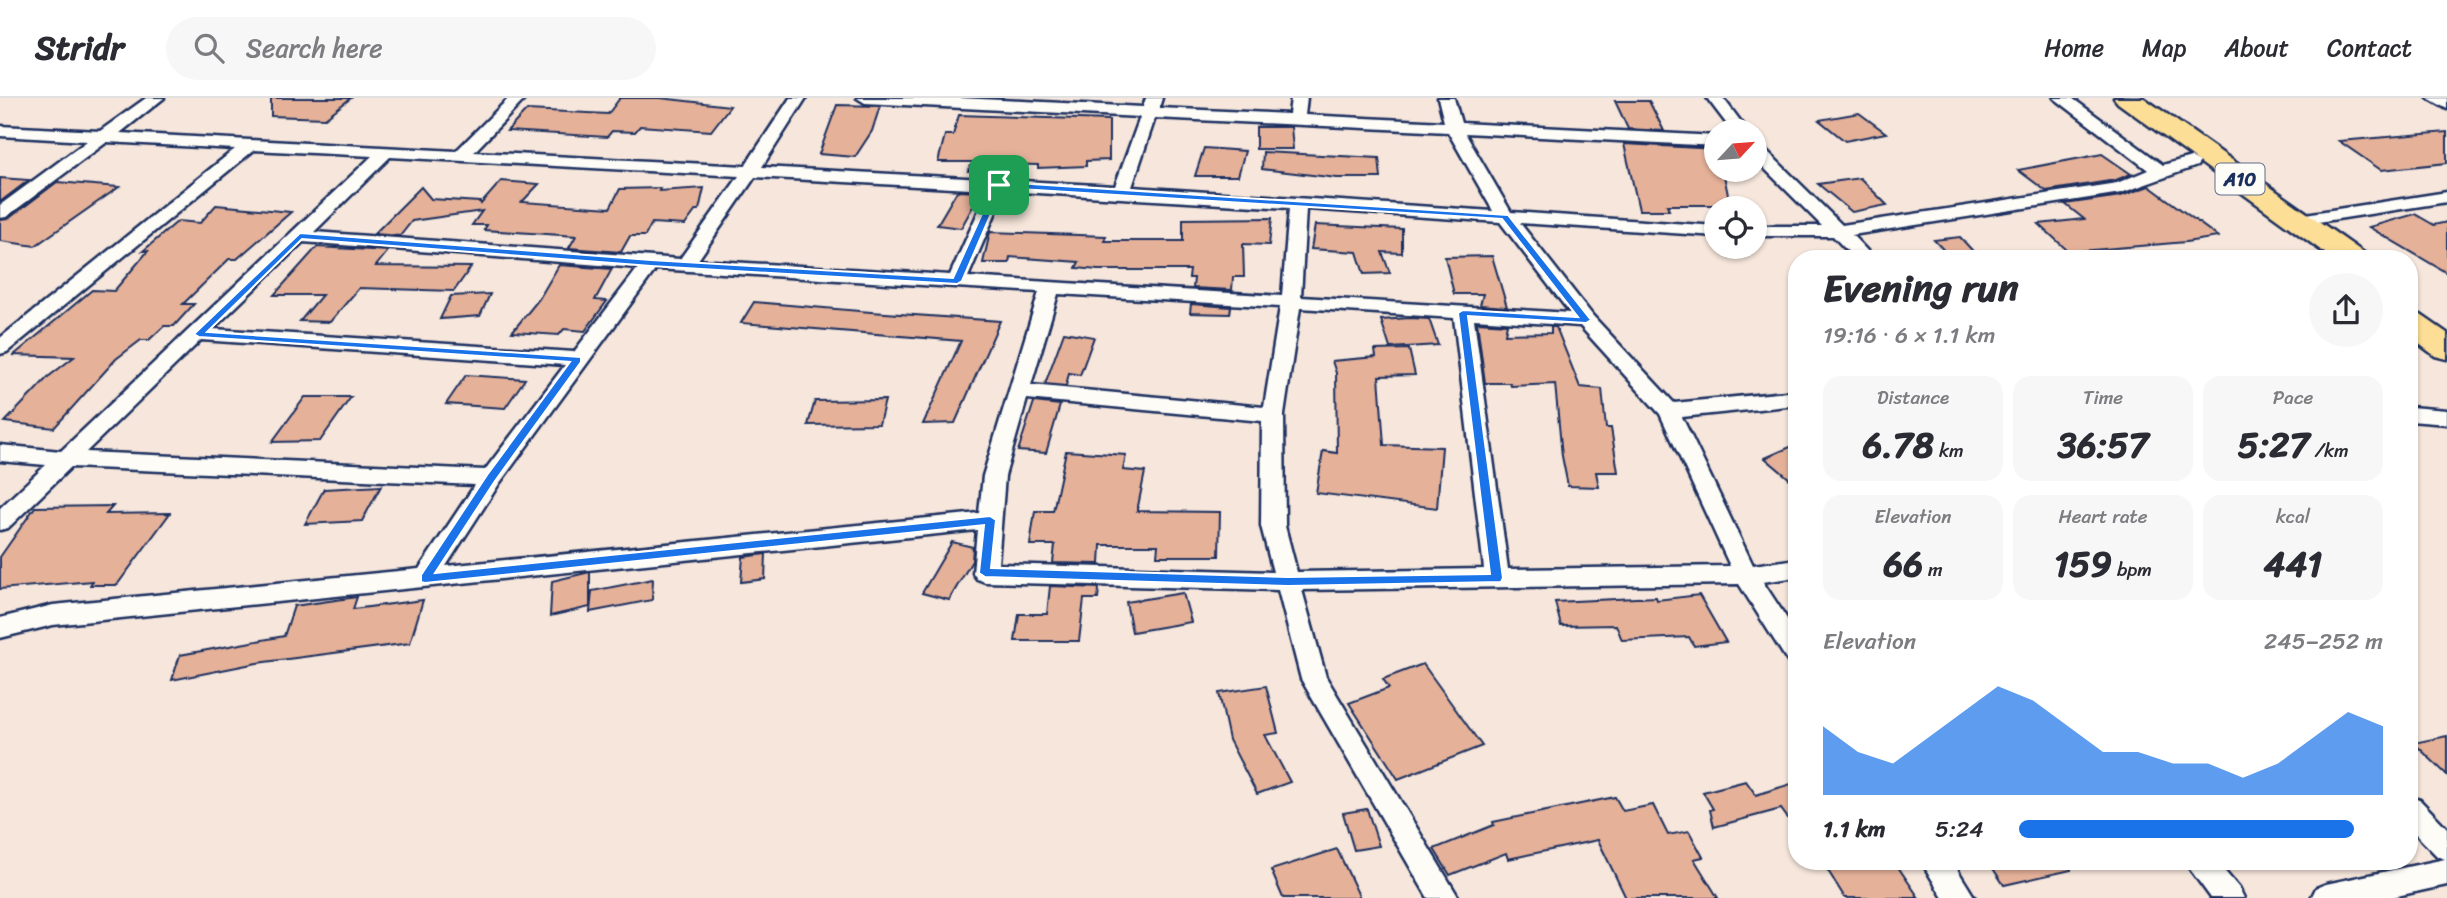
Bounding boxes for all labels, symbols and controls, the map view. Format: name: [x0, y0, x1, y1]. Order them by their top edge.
search box: [166, 17, 656, 80]
text: Stridr: [35, 19, 124, 77]
text: Search here: [246, 25, 383, 71]
text: Home: [2044, 27, 2104, 69]
text: Map: [2142, 27, 2186, 69]
text: About: [2224, 27, 2289, 69]
text: Contact: [2327, 27, 2412, 69]
icon: search: [190, 29, 228, 67]
north arrow: [1704, 119, 1768, 182]
map controls: [1704, 119, 1767, 259]
pin: [969, 155, 1029, 215]
road number: A10: [2216, 164, 2264, 194]
icon: arrive: [980, 166, 1018, 204]
button: locate: [1704, 196, 1767, 259]
text: Evening run: [1823, 255, 2019, 322]
button: share: [2309, 273, 2383, 347]
text: 19:16 · 6 × 1.1 km: [1823, 315, 1995, 356]
text: Distance: [1877, 381, 1949, 414]
text: Time: [2083, 381, 2123, 414]
text: Pace: [2273, 381, 2313, 414]
text: 6.78: [1862, 414, 1934, 476]
text: 36:57: [2057, 414, 2149, 476]
text: 5:27: [2237, 414, 2310, 476]
text: km: [1934, 434, 1964, 467]
text: /km: [2310, 434, 2349, 467]
text: Elevation: [1875, 500, 1951, 533]
text: Heart rate: [2058, 500, 2148, 533]
text: kcal: [2276, 500, 2310, 533]
text: 66: [1883, 533, 1923, 595]
text: 159: [2054, 533, 2112, 595]
text: 441: [2264, 533, 2322, 595]
text: m: [1923, 553, 1943, 586]
text: bpm: [2112, 553, 2152, 586]
text: Elevation: [1823, 621, 1916, 662]
text: 245–252 m: [2264, 621, 2383, 662]
text: 1.1 km: [1823, 809, 1886, 850]
text: 5:24: [1935, 809, 1984, 850]

